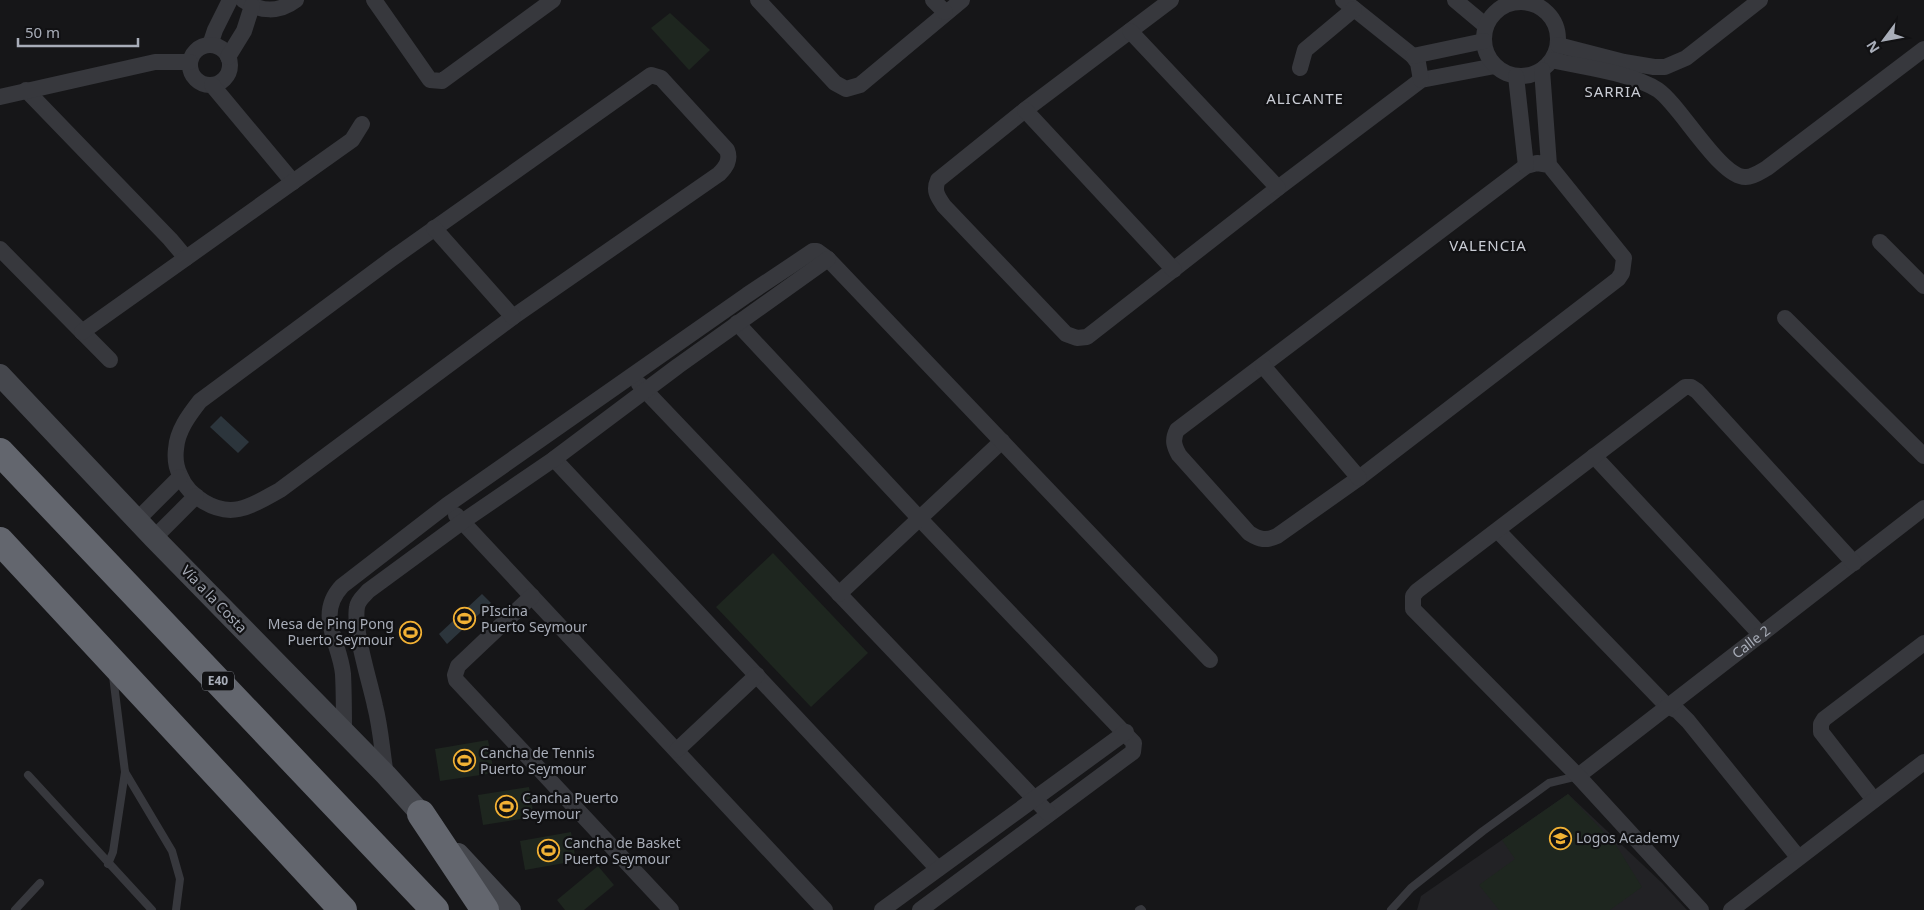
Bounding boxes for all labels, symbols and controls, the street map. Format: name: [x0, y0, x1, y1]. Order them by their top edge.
scale bar: [18, 15, 138, 47]
north arrow: [1859, 15, 1909, 65]
text: 50 m: [25, 22, 60, 42]
text: N: [1861, 37, 1884, 57]
district label: SARRIA: [1584, 81, 1642, 101]
district label: ALICANTE: [1266, 88, 1344, 108]
district label: VALENCIA: [1449, 235, 1527, 255]
street label: Vía a la Costa: [177, 561, 251, 637]
place label: PIscina Puerto Seymour: [481, 601, 588, 636]
sports icon: PIscina Puerto Seymour: [453, 607, 477, 631]
place label: Mesa de Ping Pong Puerto Seymour: [268, 614, 394, 649]
sports icon: Mesa de Ping Pong Puerto Seymour: [398, 620, 422, 644]
street label: Calle 2: [1728, 621, 1774, 662]
road number: E40: [202, 671, 234, 690]
place label: Cancha de Tennis Puerto Seymour: [480, 743, 595, 778]
sports icon: Cancha de Tennis Puerto Seymour: [452, 749, 476, 773]
place label: Cancha Puerto Seymour: [522, 788, 619, 823]
sports icon: Cancha Puerto Seymour: [494, 794, 518, 818]
school or university icon: Logos Academy: [1548, 826, 1572, 850]
place label: Logos Academy: [1576, 828, 1680, 847]
place label: Cancha de Basket Puerto Seymour: [564, 833, 680, 868]
sports icon: Cancha de Basket Puerto Seymour: [536, 839, 560, 863]

